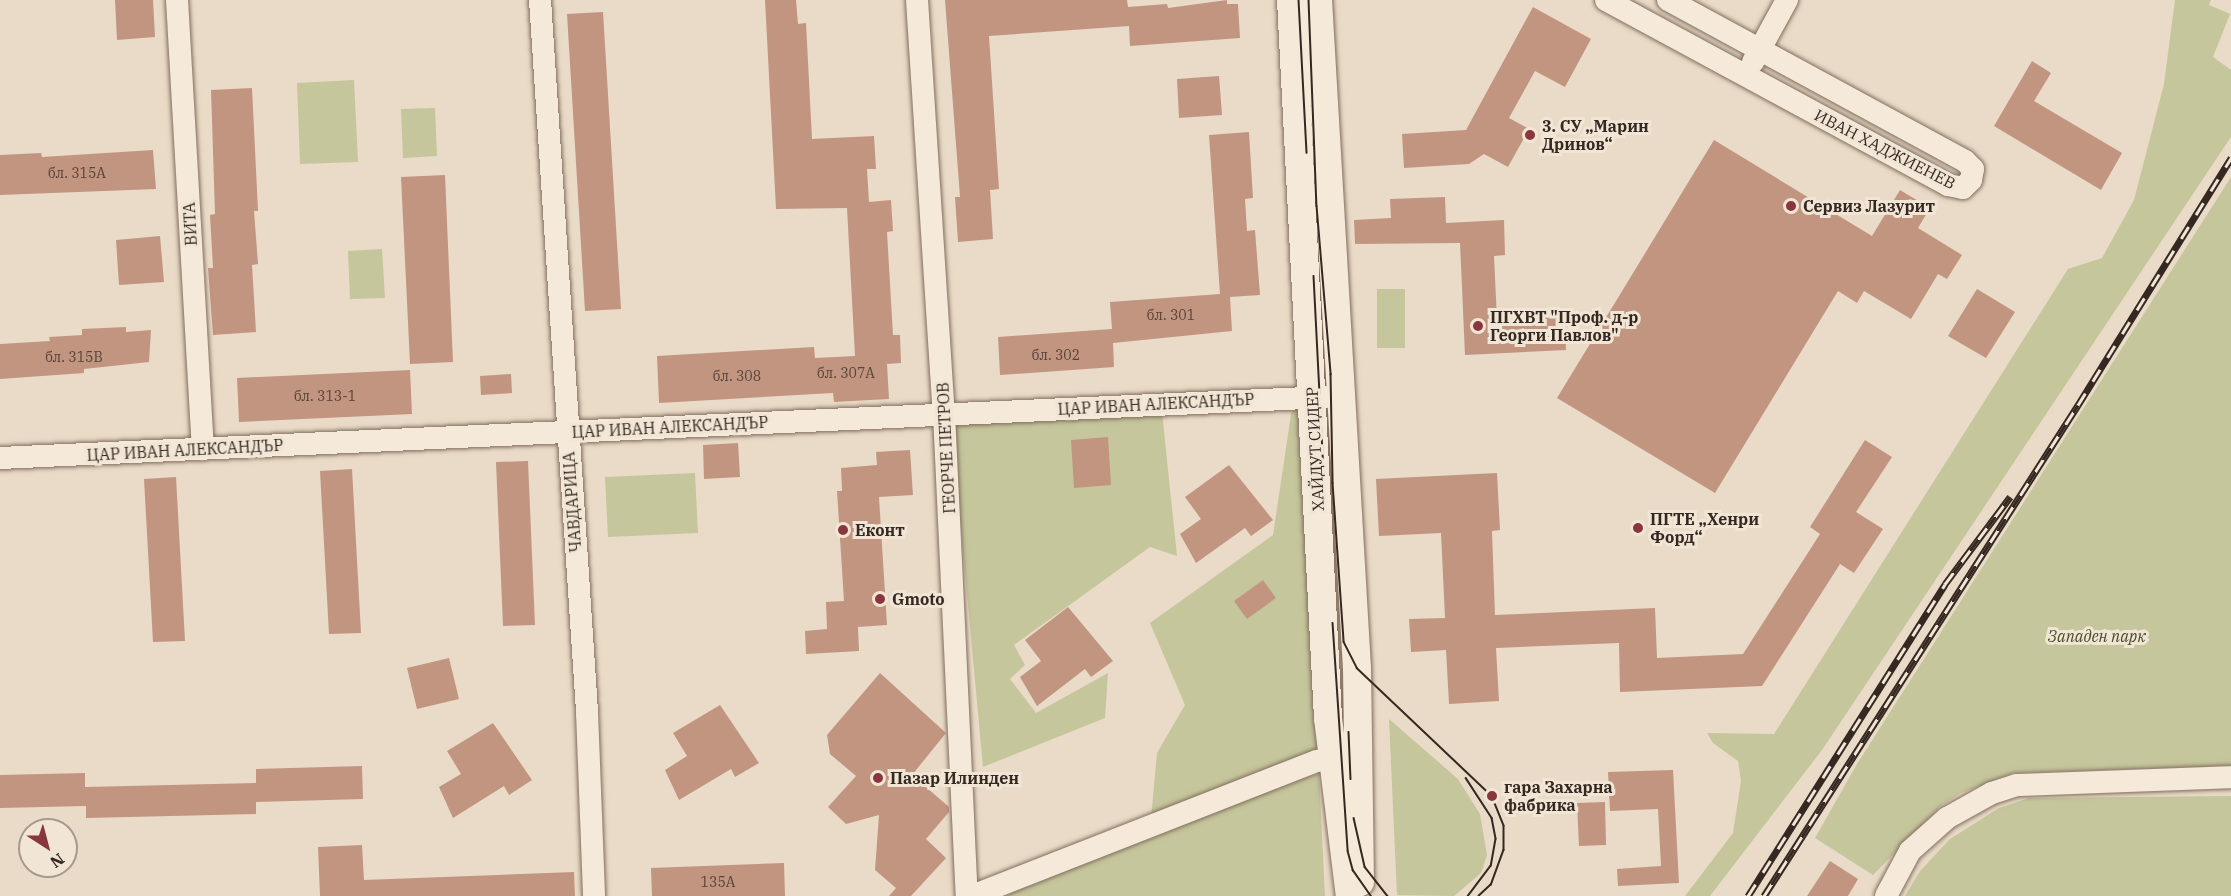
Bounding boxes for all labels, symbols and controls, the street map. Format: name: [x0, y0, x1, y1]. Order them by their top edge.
street label: ИВАН ХАДЖИЕНЕВ: [1811, 105, 1959, 193]
place label: 3. СУ „Марин Дринов“: [1542, 116, 1649, 154]
marker: 3. СУ „Марин Дринов“: [1523, 128, 1537, 142]
house number: бл. 315А: [48, 165, 106, 181]
place label: Сервиз Лазурит: [1803, 196, 1935, 216]
marker: Сервиз Лазурит: [1784, 199, 1798, 213]
street label: ВИТА: [179, 202, 201, 246]
house number: бл. 301: [1147, 307, 1195, 323]
place label: ПГХВТ "Проф. д-р Георги Павлов": [1490, 307, 1638, 345]
marker: ПГХВТ "Проф. д-р Георги Павлов": [1471, 319, 1485, 333]
house number: бл. 302: [1032, 347, 1080, 363]
house number: бл. 315В: [45, 349, 103, 365]
house number: бл. 307А: [817, 365, 875, 381]
house number: бл. 308: [713, 368, 761, 384]
street label: ГЕОРЧЕ ПЕТРОВ: [933, 382, 959, 514]
street label: ХАЙДУТ СИДЕР: [1302, 386, 1328, 512]
house number: бл. 313-1: [294, 388, 356, 404]
street label: ЦАР ИВАН АЛЕКСАНДЪР: [1057, 389, 1255, 419]
street label: ЦАР ИВАН АЛЕКСАНДЪР: [571, 412, 769, 442]
street label: ЦАР ИВАН АЛЕКСАНДЪР: [86, 435, 284, 465]
street label: ЧАВДАРИЦА: [559, 451, 585, 553]
place label: ПГТЕ „Хенри Форд“: [1650, 509, 1759, 547]
place label: Еконт: [855, 520, 905, 540]
marker: ПГТЕ „Хенри Форд“: [1631, 521, 1645, 535]
marker: Еконт: [836, 523, 850, 537]
place label: Gmoto: [892, 589, 945, 609]
marker: Gmoto: [873, 592, 887, 606]
park label: Западен парк: [2048, 626, 2146, 646]
place label: Пазар Илинден: [890, 768, 1019, 788]
marker: Пазар Илинден: [871, 771, 885, 785]
place label: гара Захарна фабрика: [1504, 777, 1613, 815]
marker: гара Захарна фабрика: [1485, 789, 1499, 803]
north arrow: [18, 818, 78, 878]
text: N: [46, 849, 68, 873]
house number: 135А: [701, 874, 735, 890]

